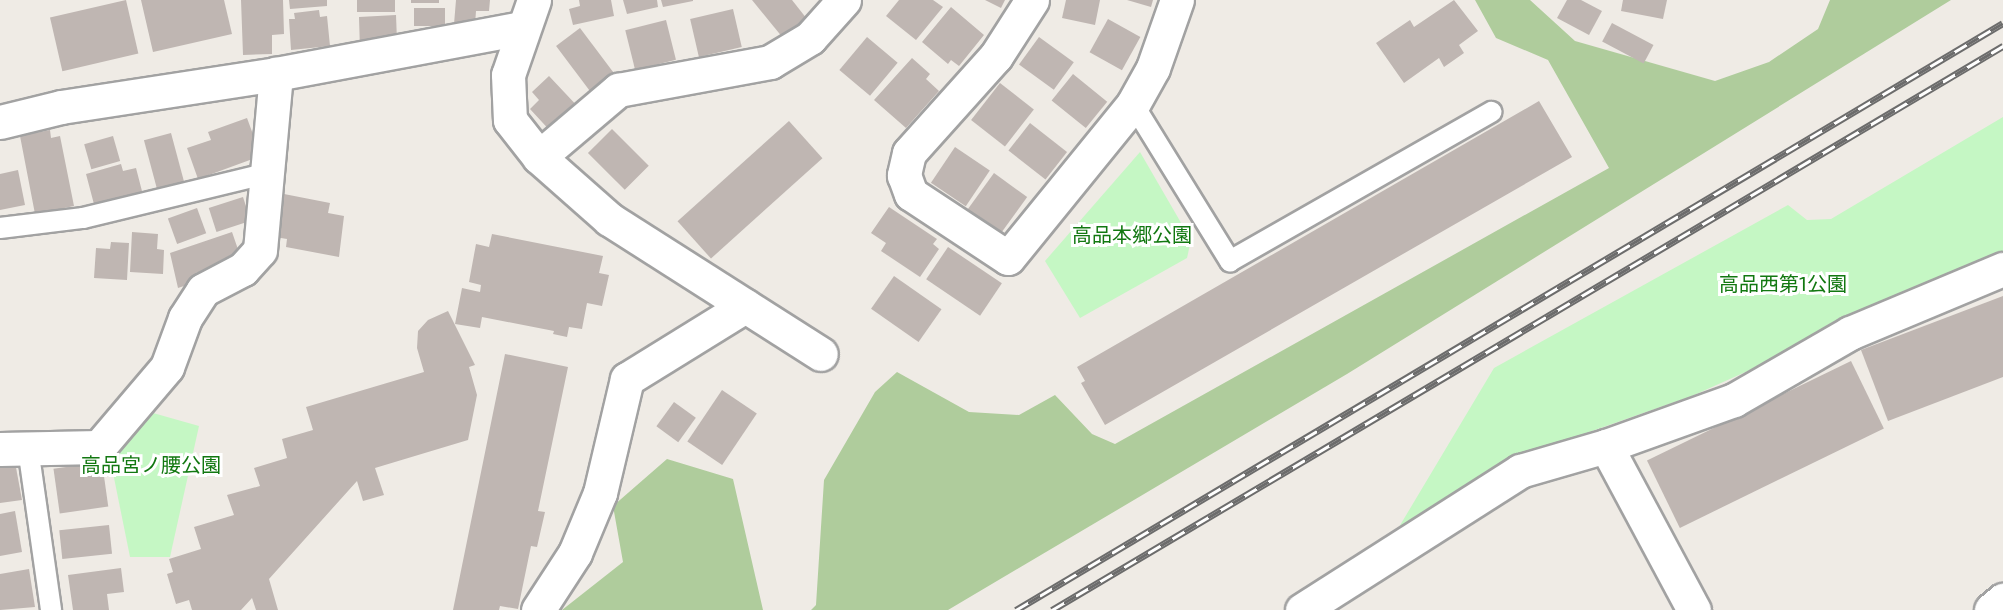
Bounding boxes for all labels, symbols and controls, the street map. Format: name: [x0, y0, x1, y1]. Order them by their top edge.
park label: 高品本郷公園: [1072, 222, 1192, 246]
park label: 高品西第1公園: [1719, 271, 1847, 295]
park label: 高品宮ノ腰公園: [81, 452, 221, 476]

